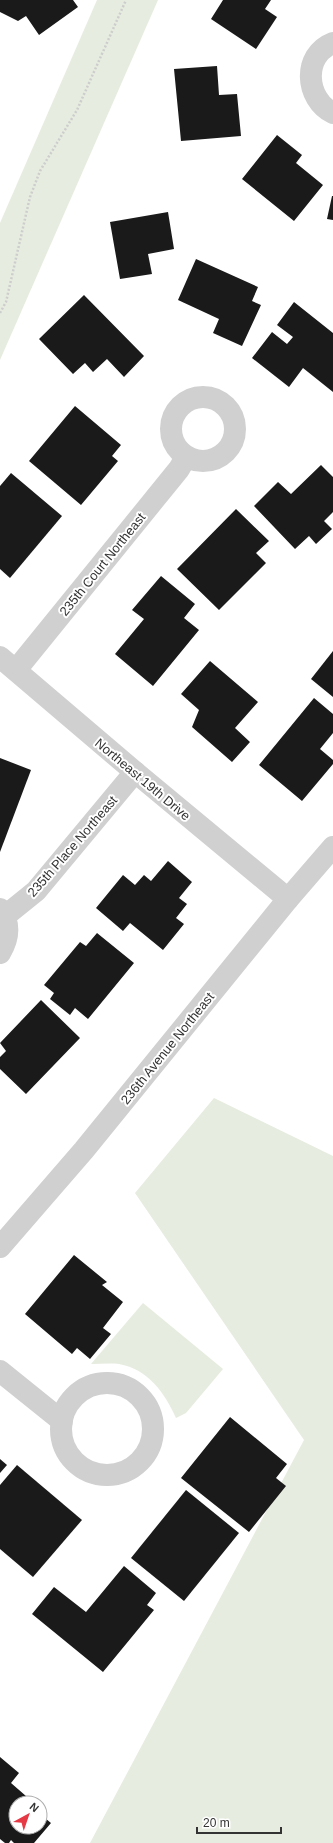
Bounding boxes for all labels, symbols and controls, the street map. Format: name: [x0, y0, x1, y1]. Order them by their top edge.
street label: 235th Court Northeast: [56, 510, 149, 619]
street label: Northeast 19th Drive: [92, 735, 193, 823]
street label: 235th Place Northeast: [25, 793, 120, 900]
street label: 236th Avenue Northeast: [118, 989, 217, 1107]
north arrow: [8, 1795, 48, 1835]
text: N: [28, 1800, 41, 1815]
scale bar: [197, 1809, 281, 1835]
text: 20 m: [203, 1816, 230, 1830]

